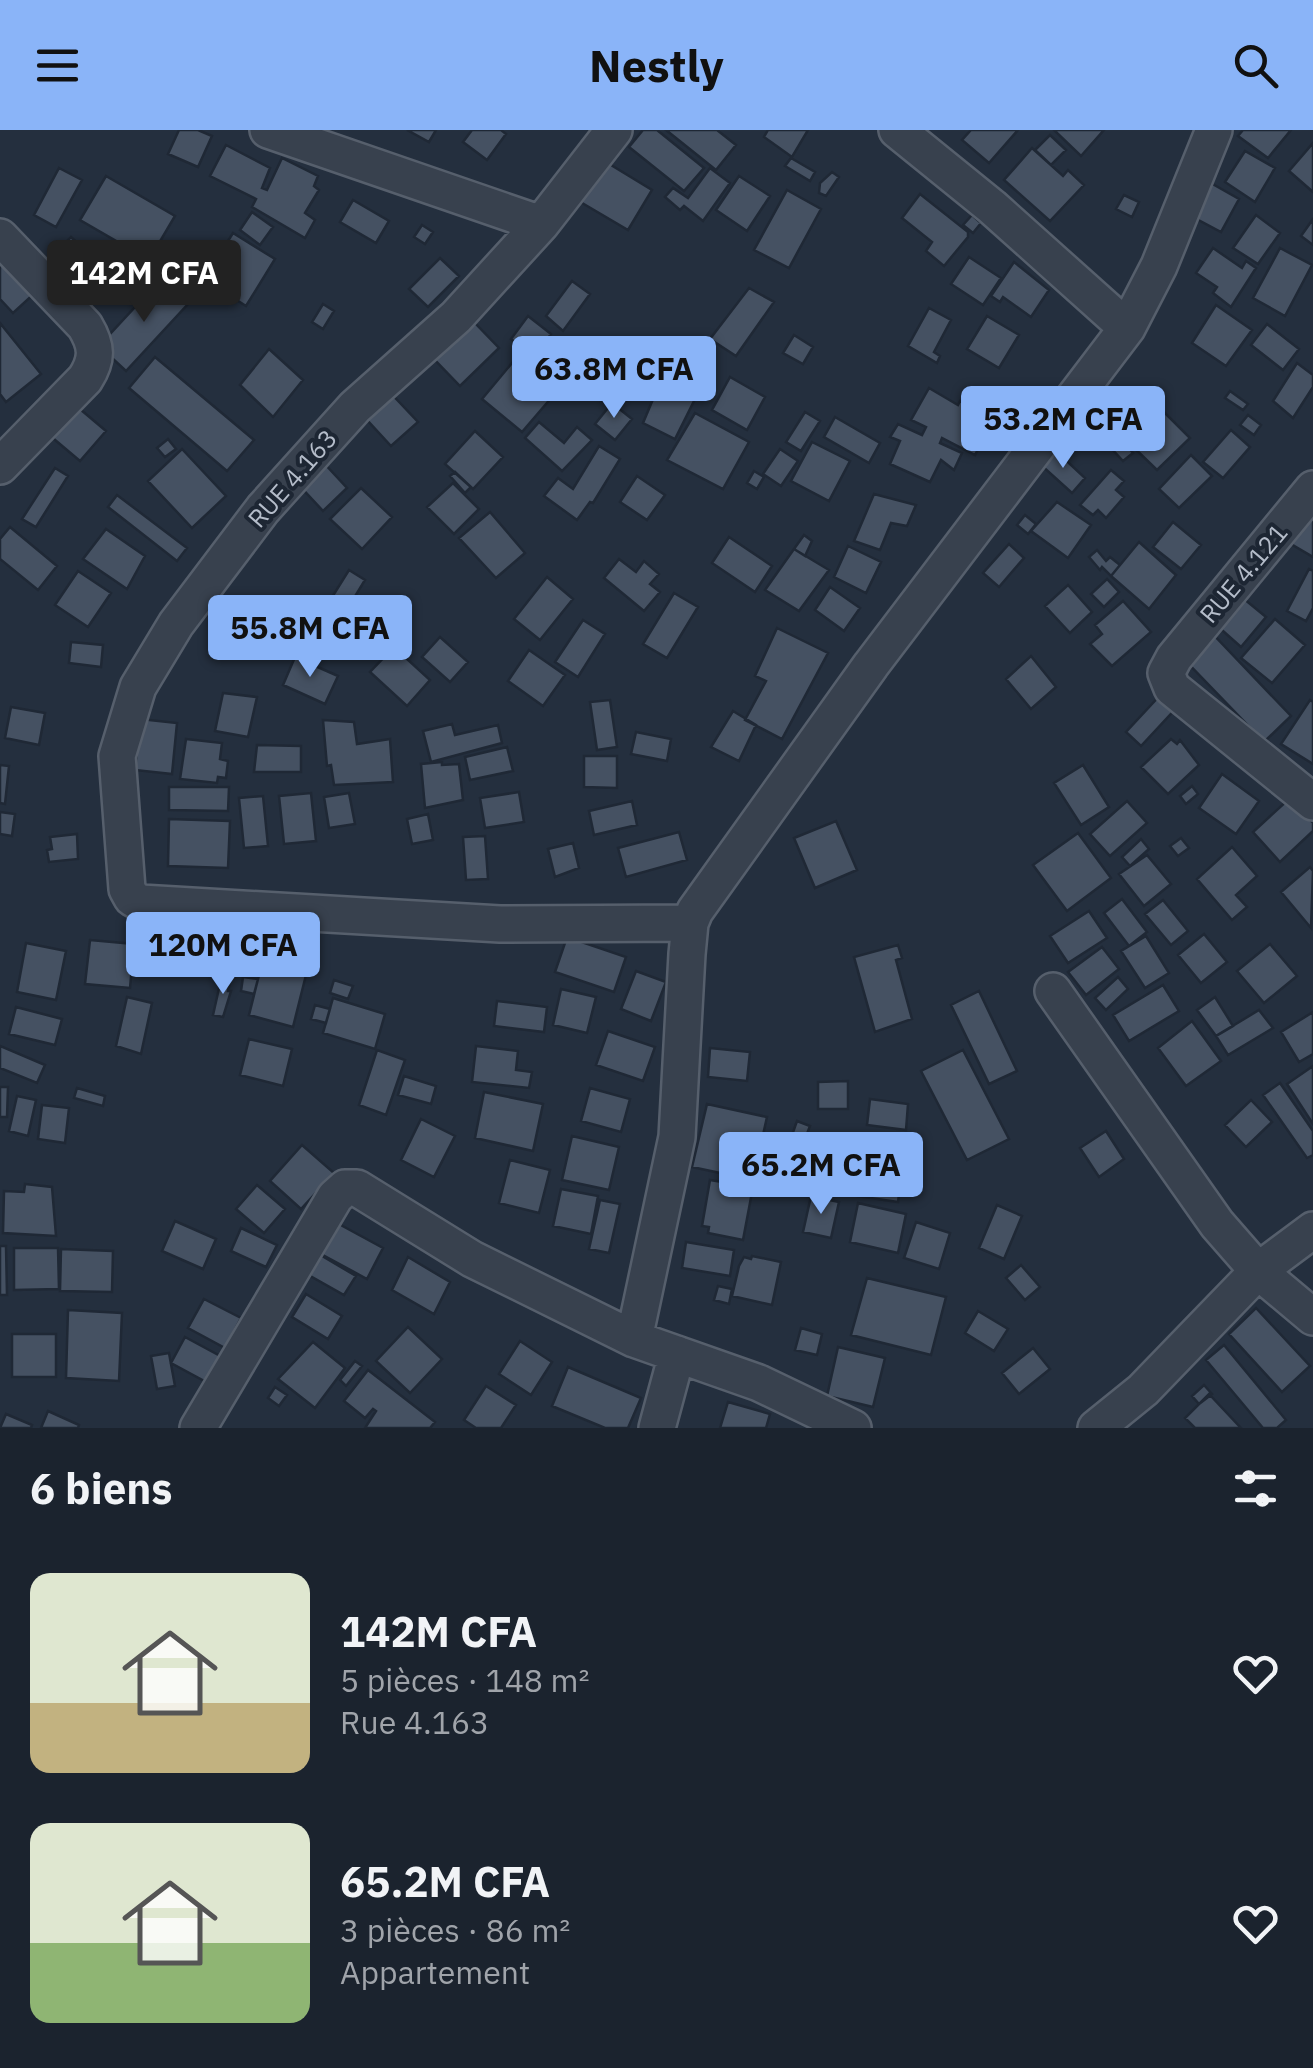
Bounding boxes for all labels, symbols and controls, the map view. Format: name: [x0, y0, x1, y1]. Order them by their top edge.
text: Nestly: [589, 36, 724, 94]
icon: menu: [30, 38, 85, 93]
icon: search: [1228, 38, 1283, 93]
pin: 142M CFA: [41, 240, 247, 325]
text: 142M CFA: [69, 251, 219, 293]
pin: 63.8M CFA: [500, 336, 728, 421]
text: 63.8M CFA: [534, 347, 694, 389]
pin: 53.2M CFA: [949, 386, 1177, 471]
text: 53.2M CFA: [983, 397, 1143, 439]
street label: RUE 4.163: [240, 422, 344, 534]
street label: RUE 4.121: [1192, 516, 1294, 630]
pin: 55.8M CFA: [196, 595, 424, 680]
text: 55.8M CFA: [230, 606, 390, 648]
pin: 120M CFA: [120, 912, 326, 997]
text: 120M CFA: [148, 923, 298, 965]
pin: 65.2M CFA: [707, 1132, 935, 1217]
text: 65.2M CFA: [741, 1143, 901, 1185]
text: 6 biens: [30, 1461, 172, 1516]
icon: filters: [1228, 1461, 1283, 1516]
text: 142M CFA: [340, 1604, 537, 1659]
icon: home: [110, 1613, 230, 1733]
icon: heart: [1228, 1646, 1283, 1701]
text: 5 pièces · 148 m²: [340, 1659, 590, 1701]
text: Rue 4.163: [340, 1701, 489, 1743]
text: 65.2M CFA: [340, 1854, 550, 1909]
icon: home: [110, 1863, 230, 1983]
icon: heart: [1228, 1896, 1283, 1951]
text: 3 pièces · 86 m²: [340, 1909, 570, 1951]
text: Appartement: [340, 1951, 530, 1993]

